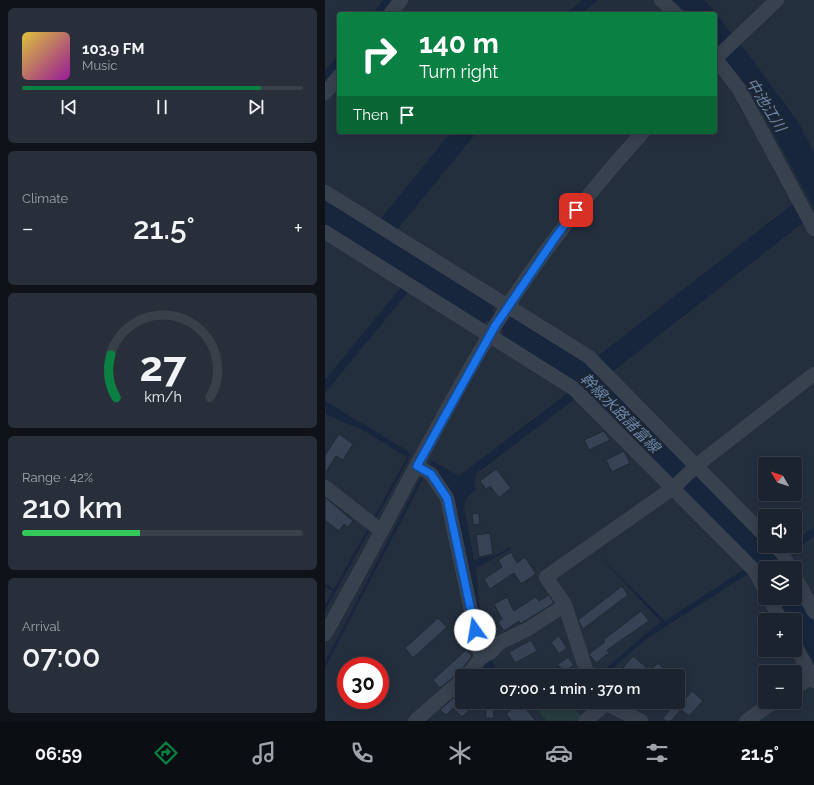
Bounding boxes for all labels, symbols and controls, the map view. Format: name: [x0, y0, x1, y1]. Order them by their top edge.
text: 140 m: [419, 27, 499, 60]
icon: right: [353, 28, 405, 80]
text: 103.9 FM: [82, 40, 144, 58]
text: Music: [82, 58, 117, 73]
text: Turn right: [419, 61, 498, 82]
water label: 中池江川: [742, 75, 791, 137]
icon: previous: [58, 96, 80, 118]
icon: pause: [151, 96, 173, 118]
icon: next: [245, 96, 267, 118]
icon: arrive: [396, 104, 418, 126]
text: Then: [353, 106, 388, 124]
text: Climate: [22, 191, 68, 206]
pin: [559, 193, 593, 227]
icon: arrive: [565, 199, 587, 221]
text: 21.5°: [133, 211, 195, 246]
text: −: [22, 215, 34, 241]
text: +: [294, 215, 303, 241]
text: 27: [139, 342, 187, 391]
water label: 幹線水路諸富線: [577, 370, 665, 458]
text: km/h: [144, 389, 181, 405]
north arrow: [758, 457, 802, 501]
map controls: [758, 457, 802, 709]
text: Range · 42%: [22, 470, 93, 485]
text: 210 km: [22, 490, 123, 525]
button: sound: [758, 509, 802, 553]
button: layers: [758, 561, 802, 605]
position arrow: [454, 609, 496, 651]
button: +: [758, 613, 802, 657]
text: Arrival: [22, 619, 60, 634]
text: 07:00: [22, 639, 100, 674]
speed limit sign: 30: [337, 657, 389, 709]
button: −: [758, 665, 802, 709]
text: 07:00 · 1 min · 370 m: [500, 680, 640, 698]
icon: directions: [152, 739, 180, 767]
icon: music: [250, 739, 278, 767]
icon: phone: [348, 739, 376, 767]
icon: climate: [446, 739, 474, 767]
icon: car: [545, 739, 573, 767]
icon: filters: [643, 739, 671, 767]
text: 06:59: [35, 743, 82, 764]
text: 21.5°: [741, 743, 779, 764]

